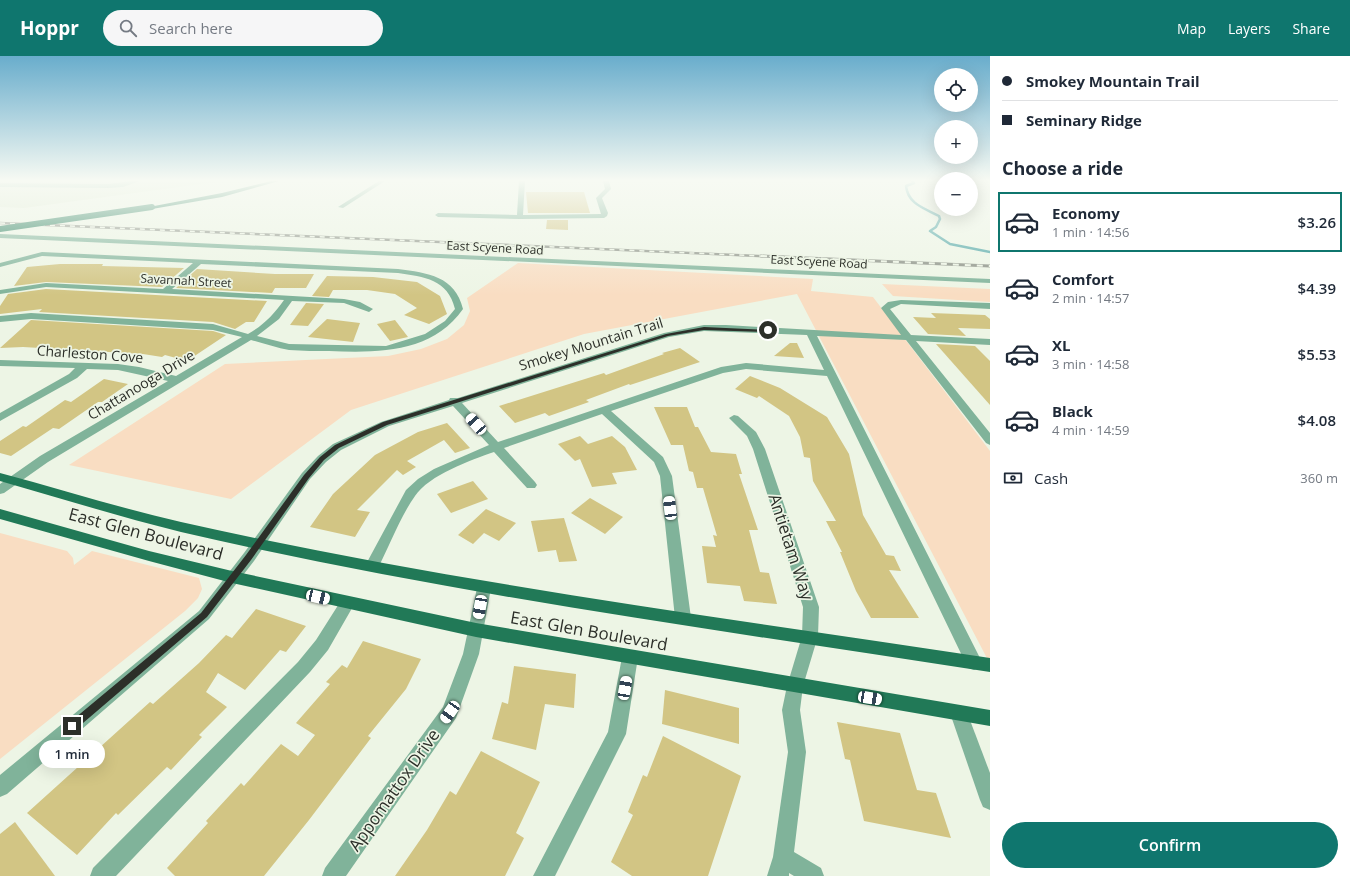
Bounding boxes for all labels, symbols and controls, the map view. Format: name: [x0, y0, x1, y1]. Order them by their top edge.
search box: [103, 10, 383, 46]
text: Hoppr: [20, 15, 79, 41]
icon: search: [117, 17, 139, 39]
text: Search here: [149, 18, 233, 38]
text: Map: [1177, 19, 1206, 38]
text: Layers: [1228, 19, 1270, 38]
text: Share: [1292, 19, 1330, 38]
map controls: [934, 68, 978, 216]
button: locate: [934, 68, 978, 112]
text: Smokey Mountain Trail: [1026, 71, 1200, 91]
text: Seminary Ridge: [1026, 110, 1142, 130]
button: +: [934, 120, 978, 164]
text: Choose a ride: [1002, 156, 1123, 180]
button: −: [934, 172, 978, 216]
text: Economy: [1052, 203, 1120, 223]
icon: car: [1004, 204, 1040, 240]
text: $3.26: [1298, 212, 1336, 232]
text: 1 min · 14:56: [1052, 223, 1129, 241]
street label: East Scyene Road: [446, 236, 544, 259]
street label: East Scyene Road: [770, 250, 868, 273]
text: Comfort: [1052, 269, 1114, 289]
street label: Savannah Street: [140, 270, 232, 291]
icon: car: [1004, 270, 1040, 306]
text: $4.39: [1298, 278, 1336, 298]
text: 2 min · 14:57: [1052, 289, 1129, 307]
street label: Smokey Mountain Trail: [516, 313, 665, 375]
route start: [759, 321, 777, 339]
text: XL: [1052, 335, 1070, 355]
icon: car: [1004, 336, 1040, 372]
street label: Charleston Cove: [36, 340, 144, 367]
text: $5.53: [1298, 344, 1336, 364]
street label: Chattanooga Drive: [84, 345, 198, 424]
text: 3 min · 14:58: [1052, 355, 1129, 373]
text: Black: [1052, 401, 1093, 421]
icon: car: [1004, 402, 1040, 438]
text: $4.08: [1298, 410, 1336, 430]
car: [464, 411, 488, 437]
text: 4 min · 14:59: [1052, 421, 1129, 439]
icon: cash: [1002, 467, 1024, 489]
text: Cash: [1034, 468, 1068, 488]
text: 360 m: [1300, 469, 1338, 487]
street label: Antietam Way: [763, 491, 820, 603]
car: [663, 495, 677, 521]
street label: East Glen Boulevard: [66, 502, 226, 565]
car: [305, 588, 331, 606]
car: [472, 594, 488, 620]
street label: East Glen Boulevard: [509, 605, 670, 656]
car: [617, 675, 633, 701]
car: [857, 690, 883, 706]
car: [438, 699, 462, 725]
route end: [63, 717, 81, 735]
street label: Appomattox Drive: [343, 724, 444, 855]
callout: 1 min: [39, 740, 105, 768]
text: 1 min: [54, 745, 90, 763]
button: Confirm: [1002, 822, 1338, 868]

